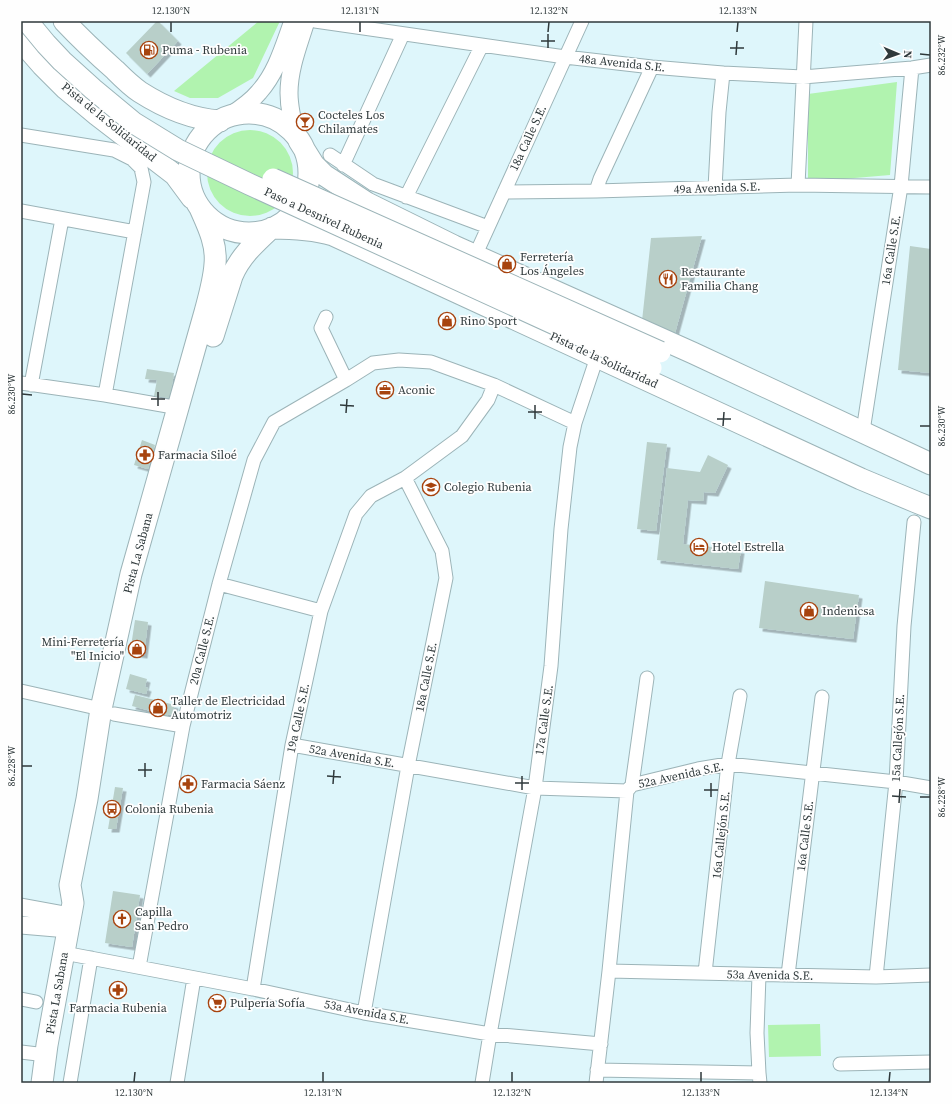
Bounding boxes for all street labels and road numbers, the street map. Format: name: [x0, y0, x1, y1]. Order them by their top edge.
street label: 48a Avenida S.E.: [578, 51, 666, 75]
street label: Pista de la Solidaridad: [58, 79, 160, 165]
street label: 18a Calle S.E.: [506, 102, 550, 174]
street label: 49a Avenida S.E.: [673, 178, 761, 198]
street label: Paso a Desnivel Rubenia: [262, 183, 387, 253]
street label: 16a Calle S.E.: [878, 214, 904, 286]
street label: Pista de la Solidaridad: [547, 328, 661, 392]
street label: Pista La Sabana: [119, 510, 157, 595]
street label: 20a Calle S.E.: [186, 614, 218, 686]
street label: 18a Calle S.E.: [411, 641, 441, 713]
street label: 19a Calle S.E.: [283, 682, 313, 754]
street label: 17a Calle S.E.: [531, 684, 557, 756]
street label: 15a Callejón S.E.: [888, 694, 908, 782]
street label: 52a Avenida S.E.: [308, 741, 396, 771]
street label: 52a Avenida S.E.: [637, 758, 725, 792]
street label: 16a Callejón S.E.: [708, 790, 734, 880]
street label: 16a Calle S.E.: [793, 800, 817, 872]
street label: Pista La Sabana: [42, 950, 72, 1035]
street label: 53a Avenida S.E.: [726, 966, 814, 984]
street label: 53a Avenida S.E.: [323, 996, 411, 1028]

